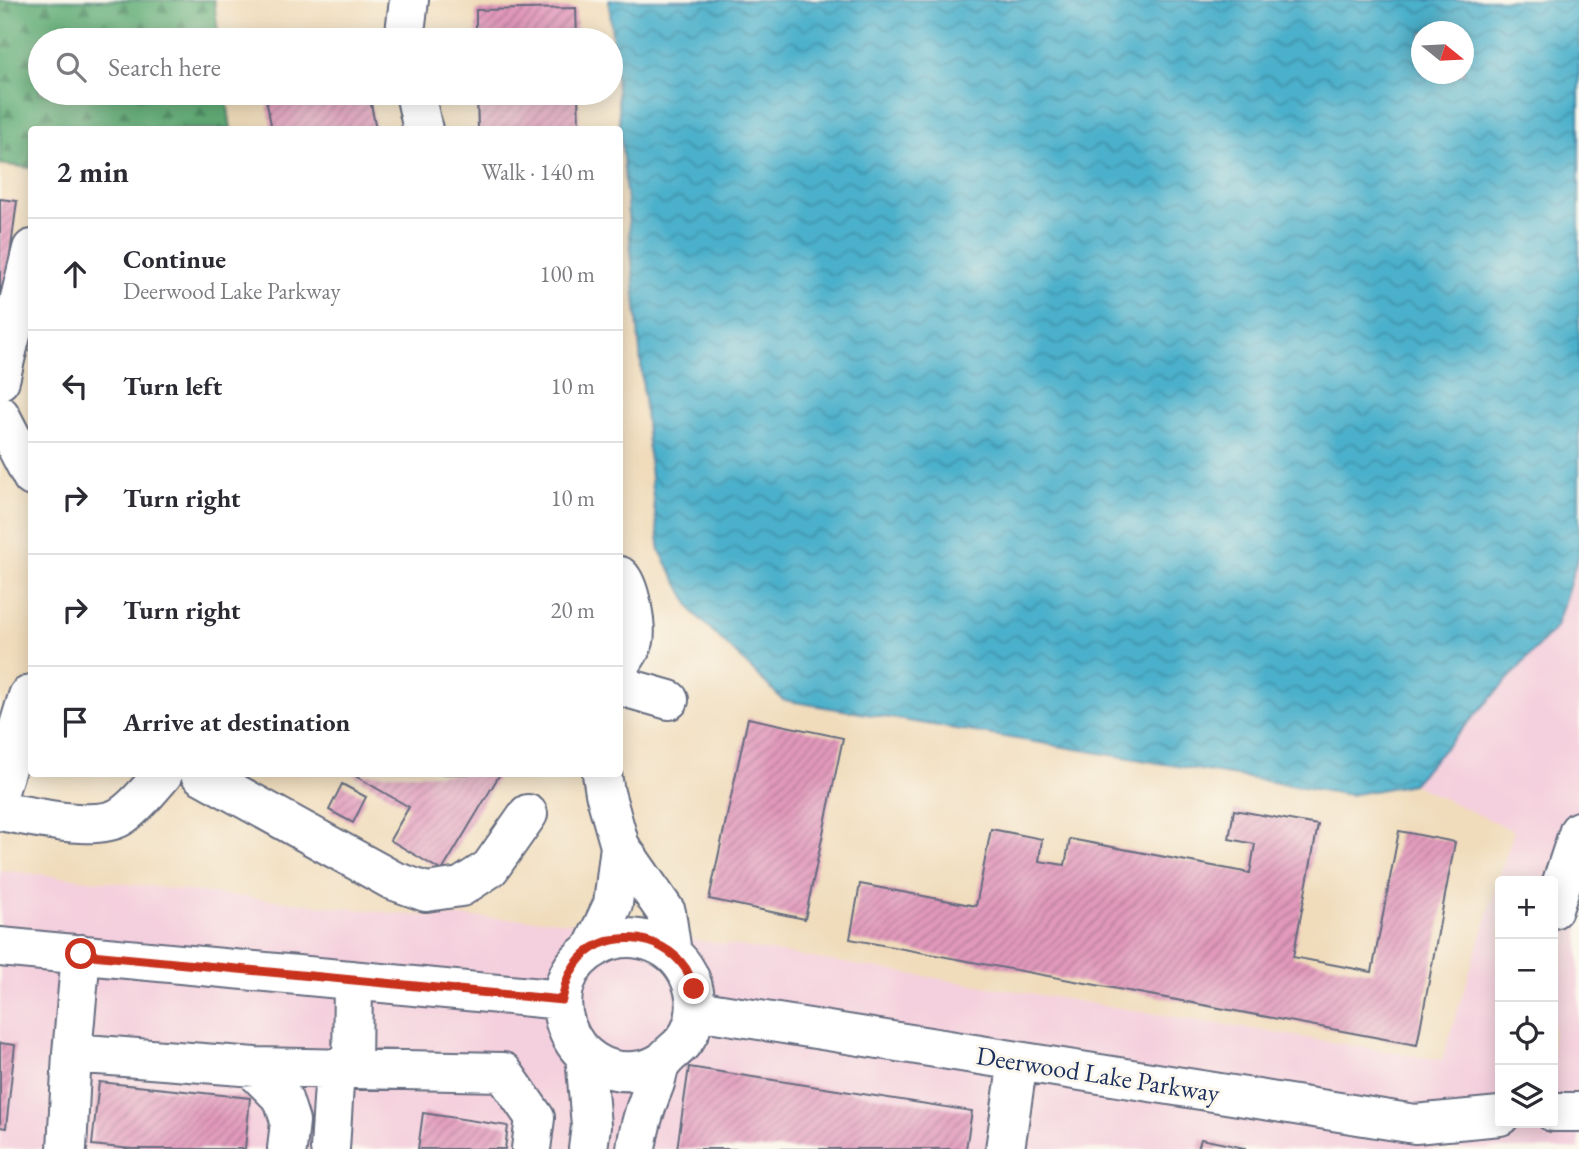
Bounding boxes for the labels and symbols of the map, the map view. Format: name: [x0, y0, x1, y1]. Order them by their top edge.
north arrow: [1411, 21, 1474, 84]
route start: [65, 938, 96, 969]
route end: [678, 973, 709, 1004]
street label: Deerwood Lake Parkway: [974, 1038, 1223, 1110]

